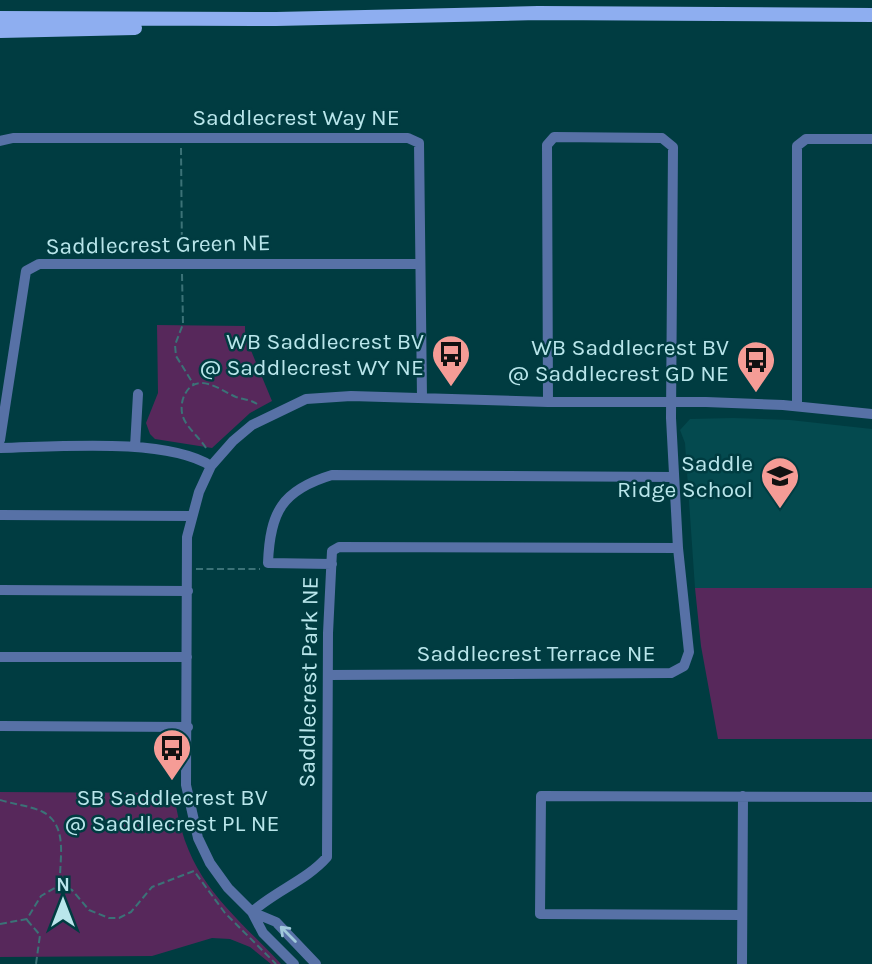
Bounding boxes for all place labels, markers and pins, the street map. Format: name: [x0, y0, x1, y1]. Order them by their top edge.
place label: WB Saddlecrest BV @ Saddlecrest WY NE: [199, 328, 424, 381]
bus stop icon: WB Saddlecrest BV @ Saddlecrest WY NE: [430, 333, 472, 388]
place label: WB Saddlecrest BV @ Saddlecrest GD NE: [508, 334, 729, 387]
bus stop icon: WB Saddlecrest BV @ Saddlecrest GD NE: [735, 339, 777, 394]
place label: Saddle Ridge School: [617, 450, 753, 503]
school or university icon: Saddle Ridge School: [759, 455, 801, 510]
bus stop icon: SB Saddlecrest BV @ Saddlecrest PL NE: [151, 727, 193, 782]
place label: SB Saddlecrest BV @ Saddlecrest PL NE: [65, 784, 279, 837]

